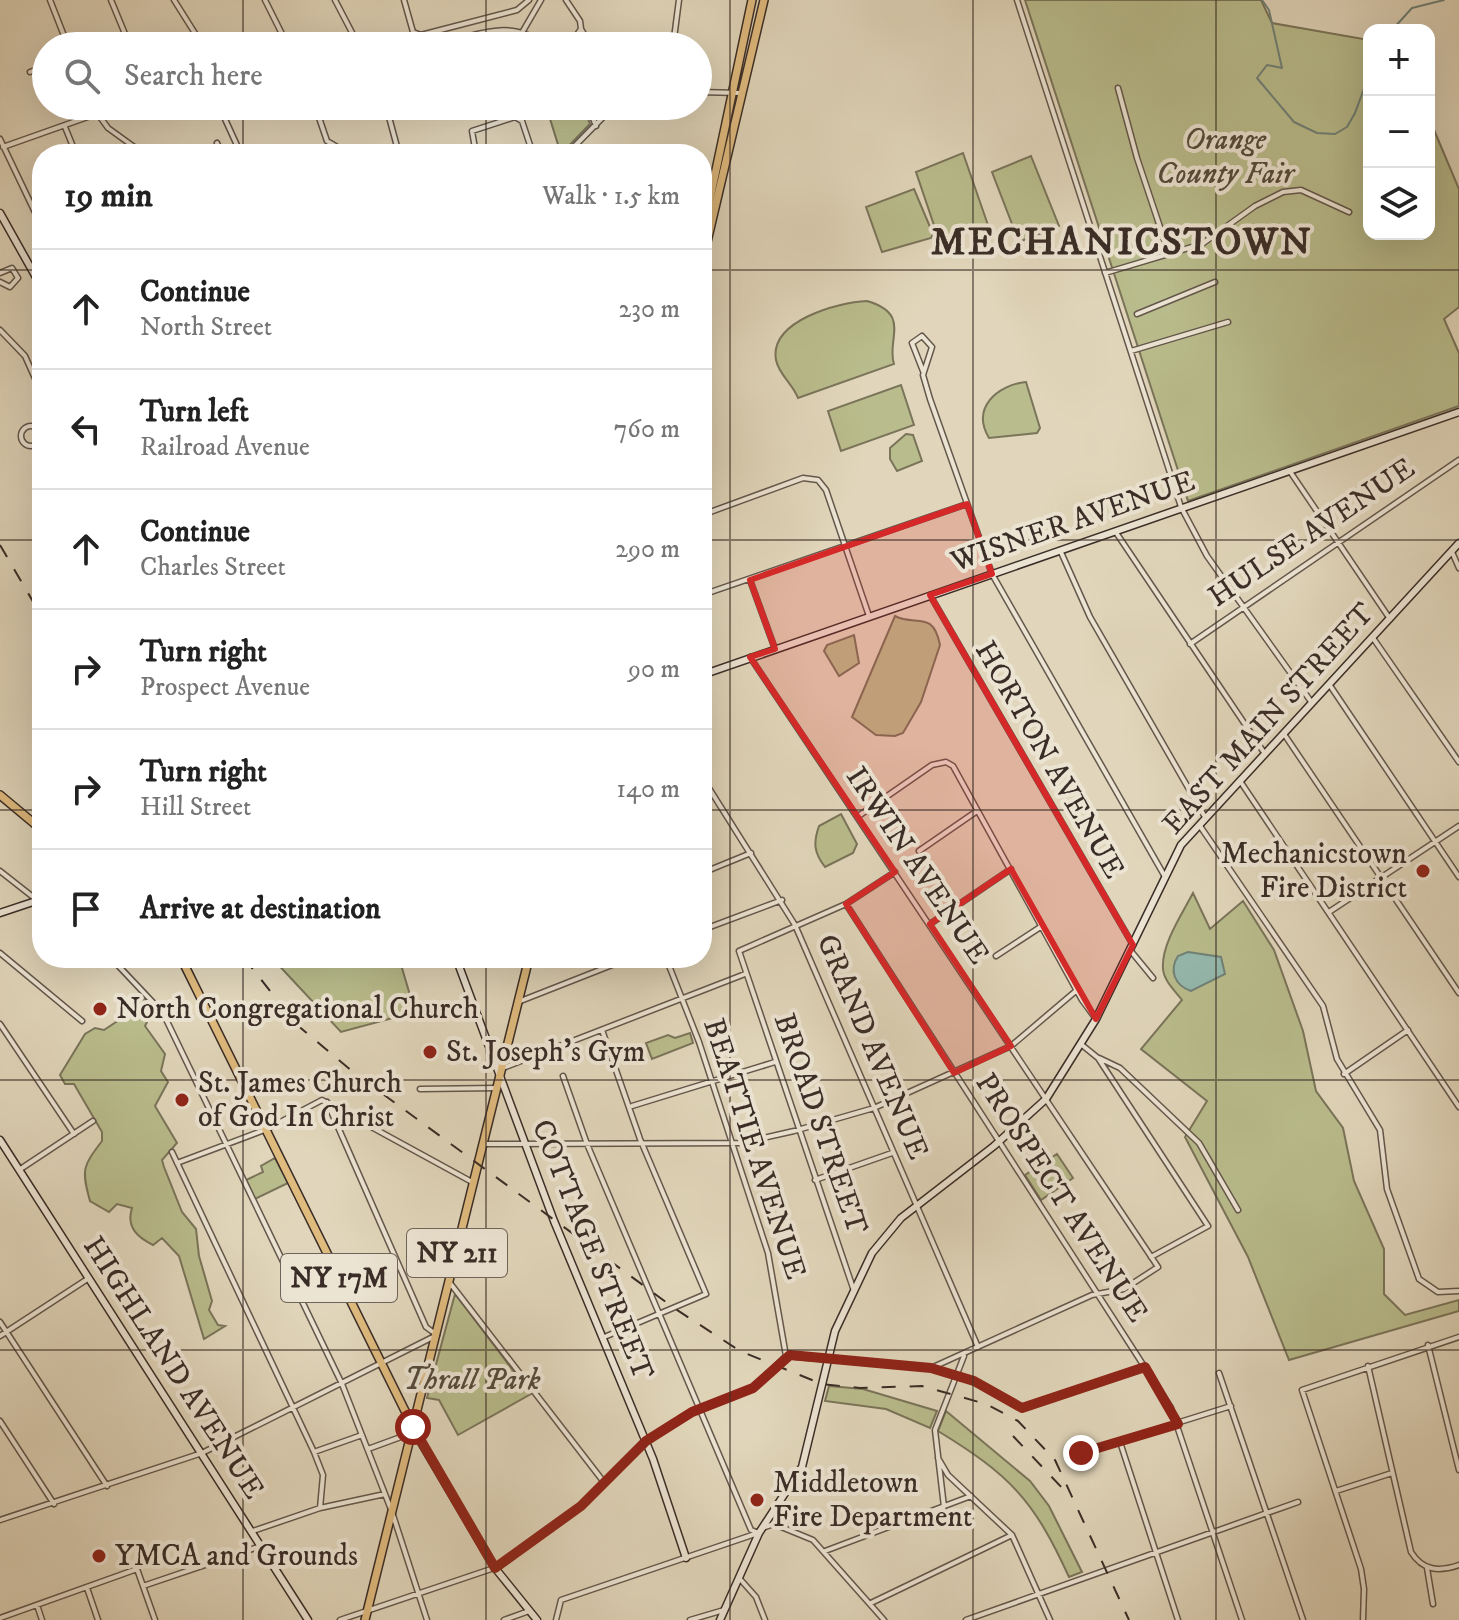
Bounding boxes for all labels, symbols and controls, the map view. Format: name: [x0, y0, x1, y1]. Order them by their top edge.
map controls: [1363, 24, 1435, 240]
button: +: [1363, 24, 1435, 96]
search box: [32, 32, 712, 120]
icon: search: [60, 54, 104, 98]
text: Search here: [124, 58, 263, 95]
button: −: [1363, 96, 1435, 168]
park label: Orange County Fair: [1156, 122, 1296, 193]
button: layers: [1363, 168, 1435, 240]
text: 19 min: [64, 175, 153, 217]
text: Walk · 1.5 km: [542, 180, 680, 213]
district label: MECHANICSTOWN: [931, 219, 1313, 267]
text: Continue: [140, 274, 250, 311]
icon: ahead: [64, 287, 108, 331]
text: 230 m: [618, 293, 680, 326]
text: North Street: [140, 311, 272, 344]
text: Turn left: [140, 394, 249, 431]
icon: left: [64, 407, 108, 451]
text: 760 m: [614, 413, 680, 446]
text: Railroad Avenue: [140, 431, 310, 464]
street label: HULSE AVENUE: [1202, 450, 1422, 616]
street label: WISNER AVENUE: [945, 463, 1200, 581]
text: Continue: [140, 514, 250, 551]
icon: ahead: [64, 527, 108, 571]
text: 290 m: [615, 533, 680, 566]
text: Charles Street: [140, 551, 286, 584]
street label: EAST MAIN STREET: [1155, 595, 1383, 842]
text: Turn right: [140, 634, 267, 671]
street label: HORTON AVENUE: [966, 635, 1132, 885]
icon: right: [64, 647, 108, 691]
text: 90 m: [628, 653, 680, 686]
text: Prospect Avenue: [140, 671, 310, 704]
text: Turn right: [140, 754, 267, 791]
street label: IRWIN AVENUE: [837, 760, 997, 972]
icon: right: [64, 767, 108, 811]
text: 140 m: [616, 773, 680, 806]
text: Hill Street: [140, 791, 251, 824]
place label: Mechanicstown Fire District: [1221, 836, 1407, 907]
marker: Mechanicstown Fire District: [1414, 862, 1432, 880]
icon: arrive: [64, 887, 108, 931]
text: Arrive at destination: [140, 891, 381, 928]
street label: GRAND AVENUE: [808, 929, 936, 1165]
place label: North Congregational Church: [116, 991, 479, 1028]
marker: North Congregational Church: [91, 1000, 109, 1018]
street label: BROAD STREET: [765, 1009, 875, 1239]
street label: BEATTIE AVENUE: [694, 1014, 814, 1284]
place label: St. Joseph's Gym: [446, 1034, 645, 1071]
marker: St. Joseph's Gym: [421, 1043, 439, 1061]
place label: St. James Church of God In Christ: [198, 1065, 402, 1136]
street label: PROSPECT AVENUE: [967, 1067, 1155, 1329]
marker: St. James Church of God In Christ: [173, 1091, 191, 1109]
street label: COTTAGE STREET: [523, 1114, 661, 1386]
road number: NY 211: [407, 1229, 507, 1277]
street label: HIGHLAND AVENUE: [74, 1230, 272, 1506]
road number: NY 17M: [281, 1254, 397, 1302]
park label: Thrall Park: [403, 1362, 541, 1399]
route start: [395, 1409, 431, 1445]
route end: [1063, 1435, 1099, 1471]
place label: Middletown Fire Department: [773, 1465, 972, 1536]
marker: Middletown Fire Department: [748, 1491, 766, 1509]
place label: YMCA and Grounds: [115, 1538, 358, 1575]
marker: YMCA and Grounds: [90, 1547, 108, 1565]

